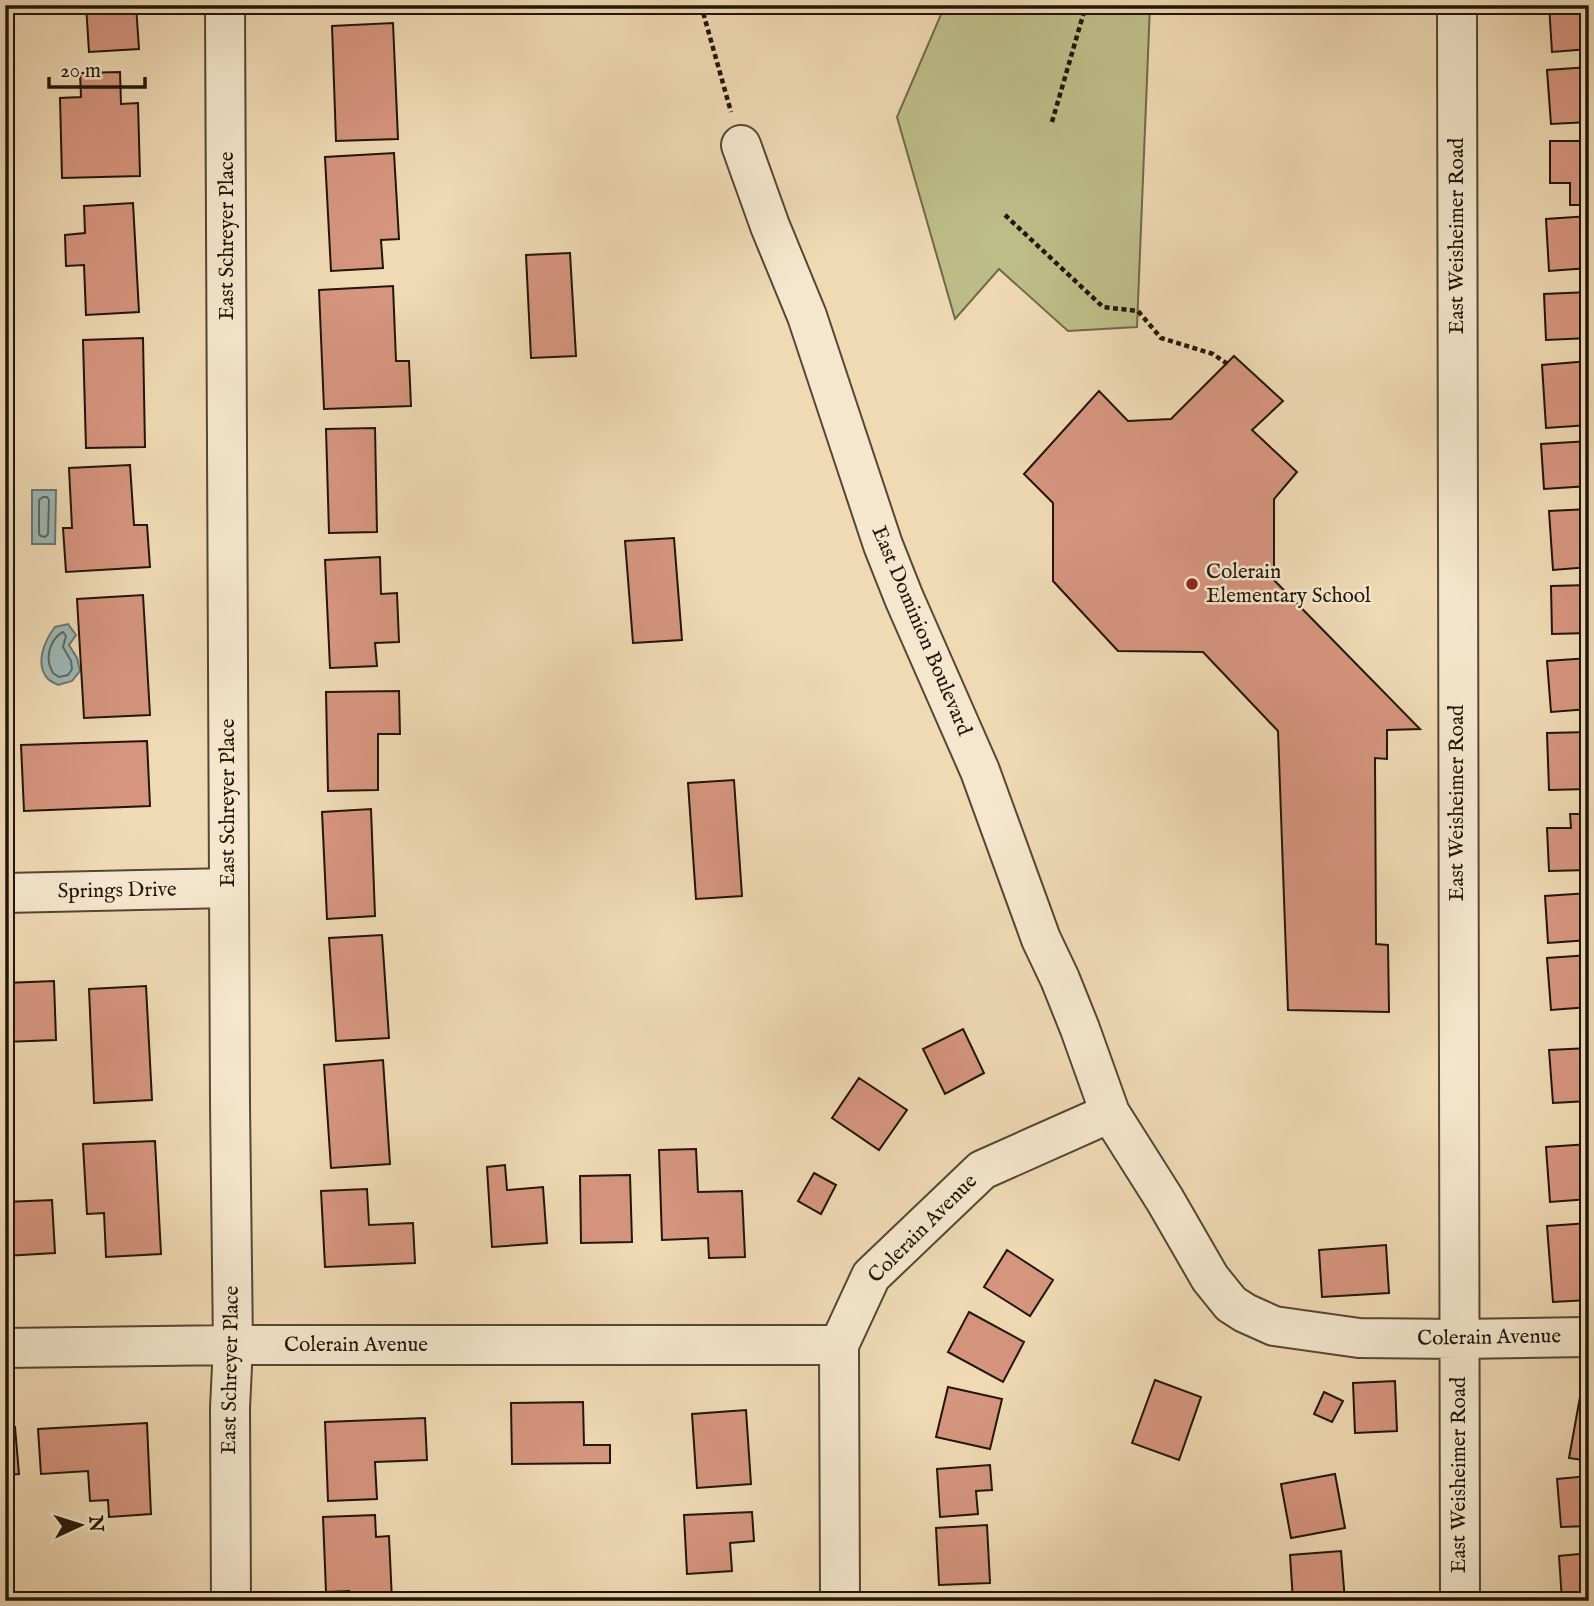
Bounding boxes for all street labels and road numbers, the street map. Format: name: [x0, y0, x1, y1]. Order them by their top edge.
street label: East Weisheimer Road: [1444, 137, 1471, 334]
street label: East Schreyer Place: [214, 151, 241, 320]
street label: East Dominion Boulevard: [865, 522, 978, 741]
street label: East Weisheimer Road: [1444, 704, 1471, 901]
street label: East Schreyer Place: [215, 718, 242, 887]
street label: Springs Drive: [57, 876, 177, 906]
street label: Colerain Avenue: [863, 1168, 984, 1289]
street label: East Schreyer Place: [216, 1285, 246, 1455]
street label: Colerain Avenue: [1417, 1323, 1562, 1353]
street label: Colerain Avenue: [284, 1332, 428, 1359]
street label: East Weisheimer Road: [1446, 1376, 1473, 1573]

